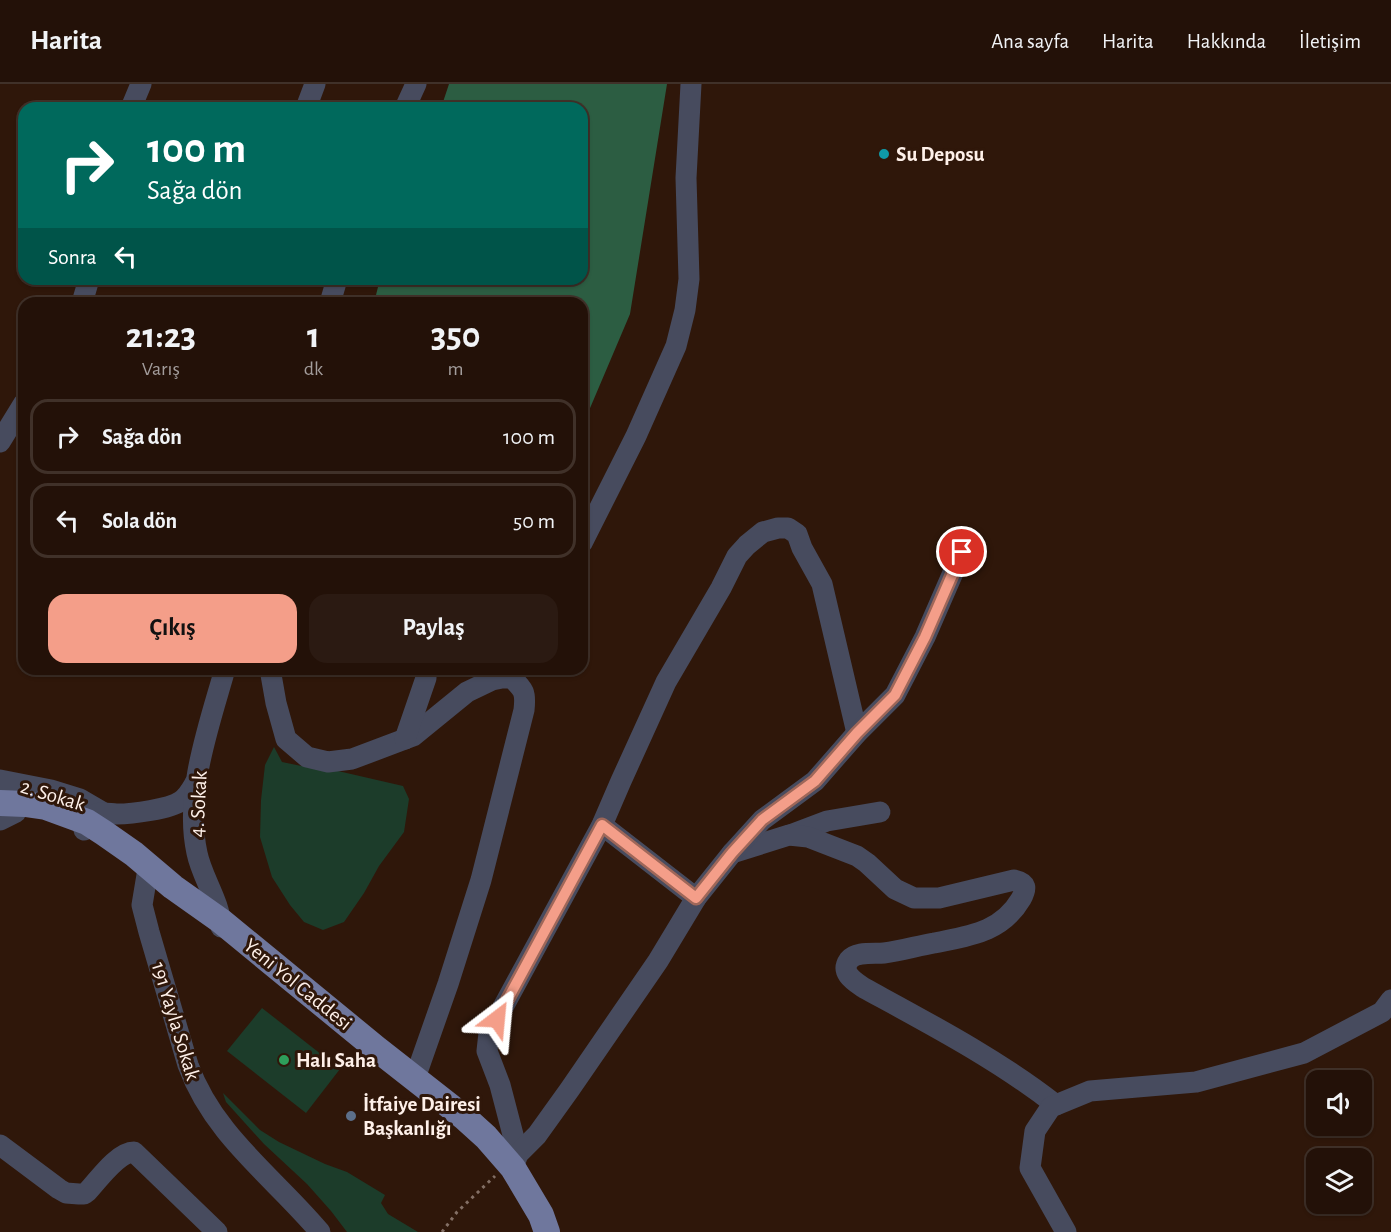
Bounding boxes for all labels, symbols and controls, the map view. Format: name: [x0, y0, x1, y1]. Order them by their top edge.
text: Harita: [30, 27, 102, 55]
text: Ana sayfa: [991, 31, 1069, 52]
text: Harita: [1102, 31, 1154, 52]
text: Hakkında: [1187, 31, 1266, 52]
text: İletişim: [1299, 31, 1361, 52]
icon: right: [48, 126, 126, 204]
text: 100 m: [147, 128, 246, 170]
place label: Su Deposu: [896, 144, 984, 165]
marker: Su Deposu: [877, 147, 891, 161]
text: Sağa dön: [147, 177, 242, 204]
icon: left: [109, 240, 142, 273]
text: Sonra: [48, 246, 97, 268]
text: 21:23: [126, 318, 196, 354]
text: 1: [307, 318, 320, 354]
text: 350: [431, 318, 480, 354]
text: Varış: [142, 359, 180, 379]
text: dk: [304, 359, 323, 379]
text: m: [448, 359, 464, 379]
icon: right: [51, 420, 84, 453]
text: Sağa dön: [102, 426, 182, 448]
text: 100 m: [503, 426, 555, 448]
icon: left: [51, 504, 84, 537]
text: Sola dön: [102, 510, 177, 532]
text: 50 m: [513, 510, 555, 532]
pin: [936, 526, 987, 577]
icon: arrive: [945, 535, 978, 568]
button: Çıkış: [48, 594, 297, 663]
button: Paylaş: [309, 594, 558, 663]
street label: 4. Sokak: [186, 770, 211, 838]
street label: 2. Sokak: [18, 776, 88, 815]
street label: Yeni Yol Caddesi: [240, 935, 356, 1034]
street label: 191 Yayla Sokak: [148, 959, 204, 1083]
position arrow: [465, 987, 529, 1051]
place label: Halı Saha: [296, 1050, 376, 1071]
marker: Halı Saha: [277, 1053, 291, 1067]
map controls: [1306, 1070, 1372, 1214]
button: sound: [1306, 1070, 1372, 1136]
place label: İtfaiye Dairesi Başkanlığı: [363, 1093, 481, 1139]
marker: İtfaiye Dairesi Başkanlığı: [344, 1109, 358, 1123]
button: layers: [1306, 1148, 1372, 1214]

